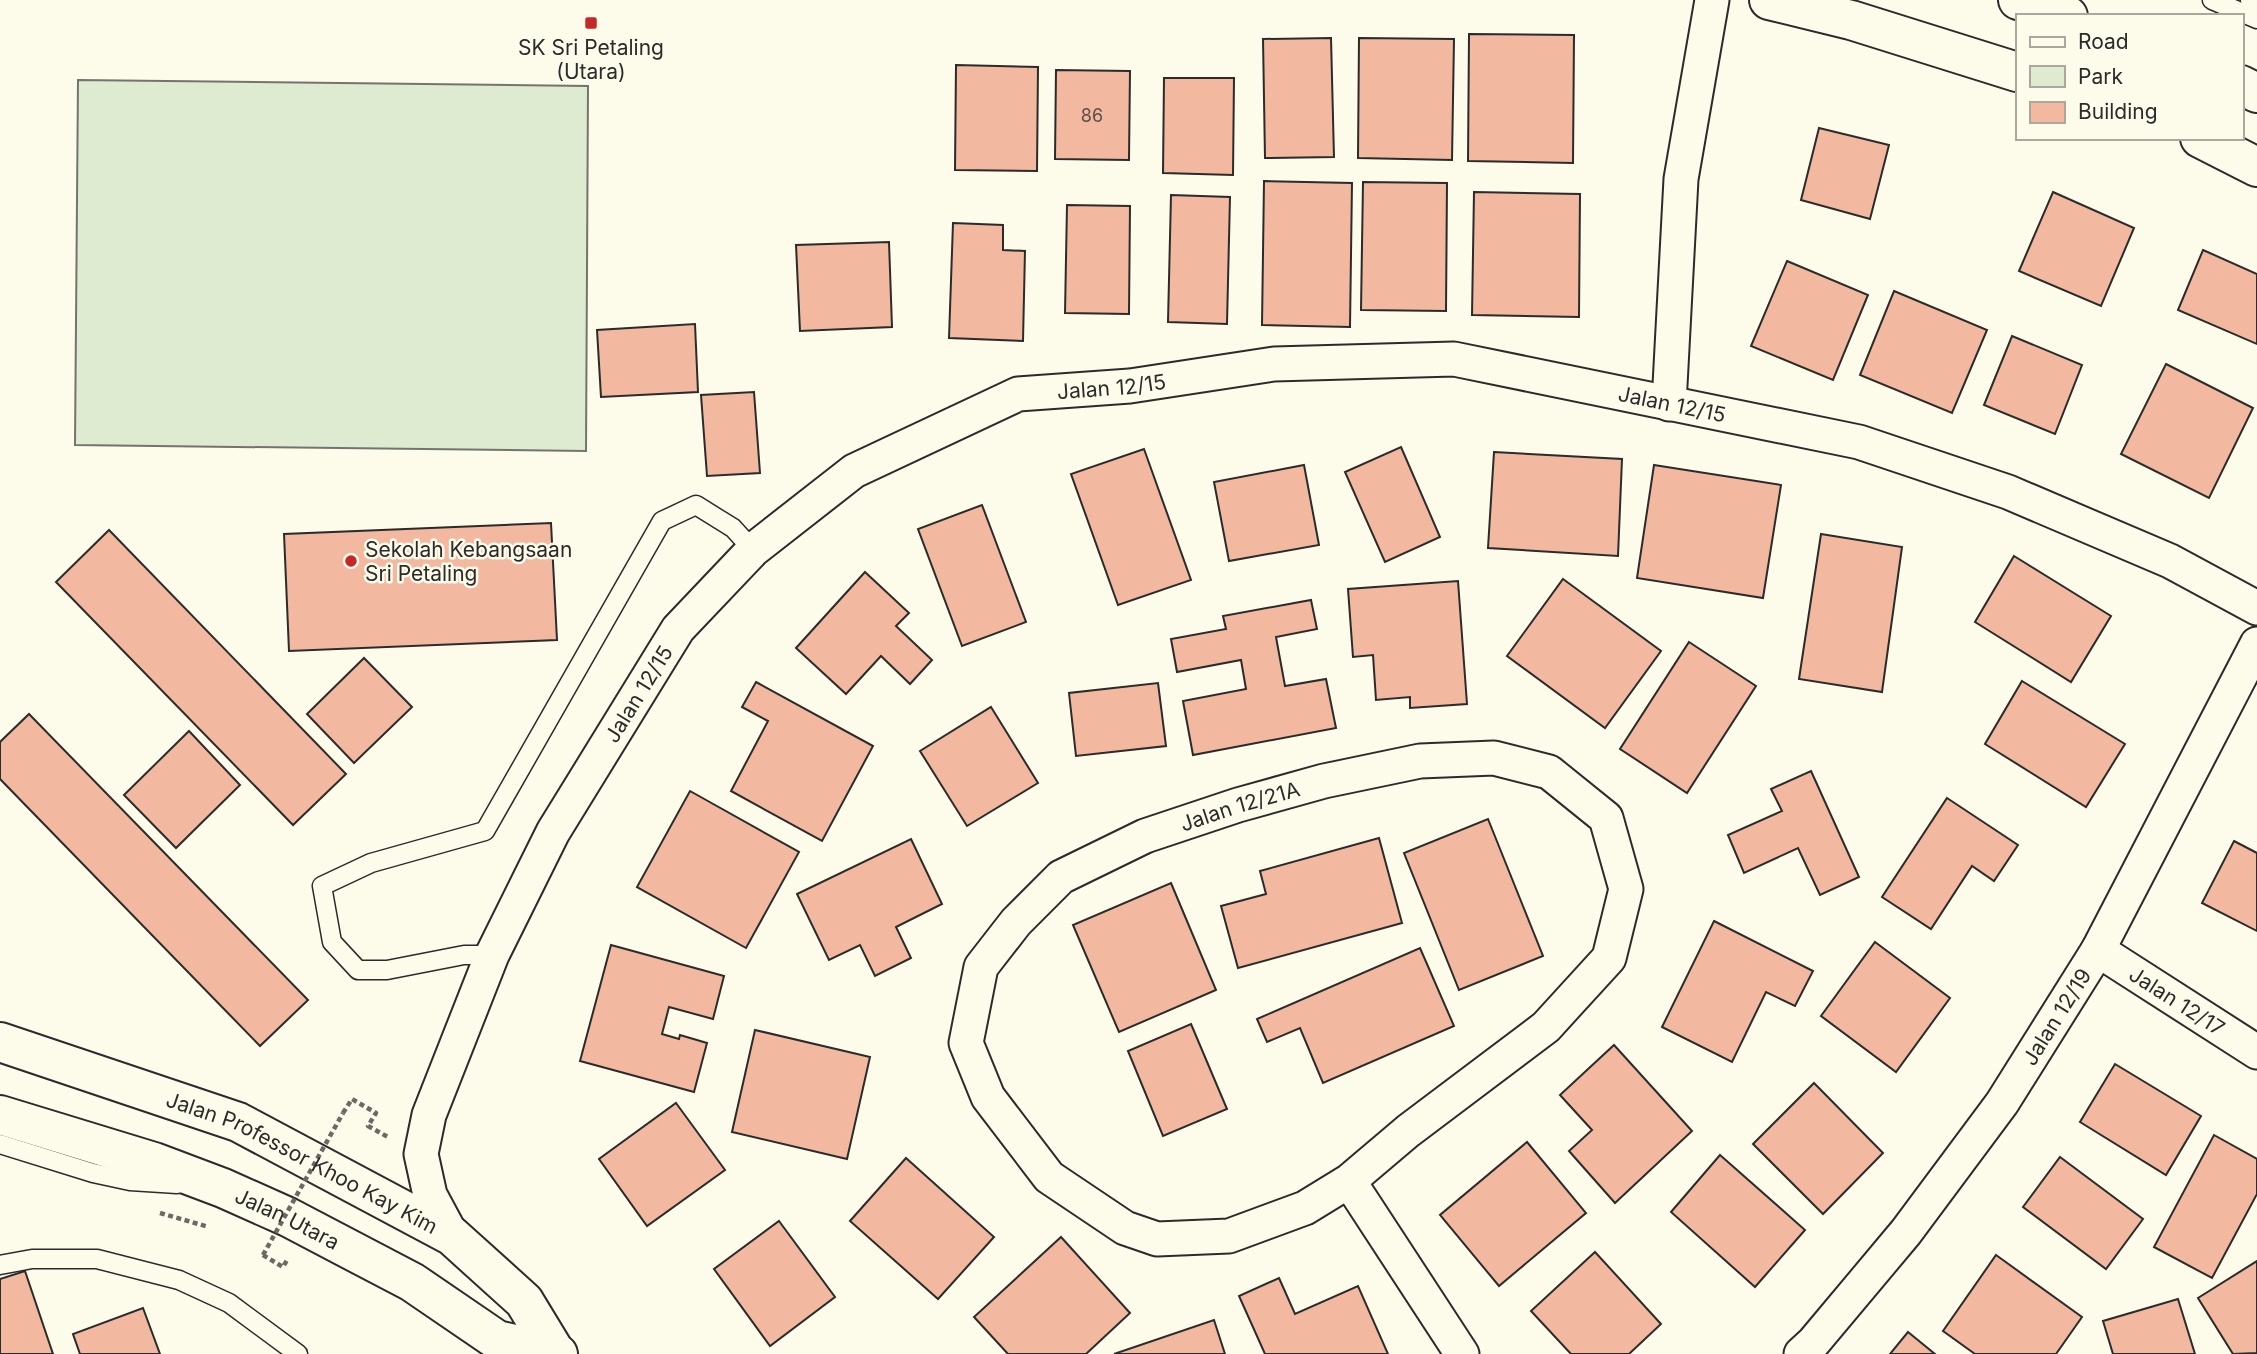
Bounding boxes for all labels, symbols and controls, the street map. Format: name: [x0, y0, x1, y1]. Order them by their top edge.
legend: [2016, 14, 2243, 140]
marker: SK Sri Petaling (Utara): [583, 15, 599, 31]
text: Road: [2078, 29, 2129, 54]
place label: SK Sri Petaling (Utara): [518, 35, 664, 84]
text: Park: [2078, 64, 2123, 89]
text: Building: [2078, 99, 2158, 124]
house number: 86: [1081, 105, 1103, 126]
street label: Jalan 12/15: [1056, 368, 1168, 404]
street label: Jalan 12/15: [1616, 380, 1728, 427]
place label: Sekolah Kebangsaan Sri Petaling: [365, 537, 572, 586]
marker: Sekolah Kebangsaan Sri Petaling: [343, 553, 359, 569]
street label: Jalan 12/15: [599, 641, 677, 747]
street label: Jalan 12/21A: [1177, 776, 1302, 836]
street label: Jalan 12/17: [2125, 961, 2229, 1041]
street label: Jalan 12/19: [2017, 963, 2096, 1070]
street label: Jalan Professor Khoo Kay Kim: [163, 1086, 442, 1239]
street label: Jalan Utara: [231, 1183, 344, 1254]

